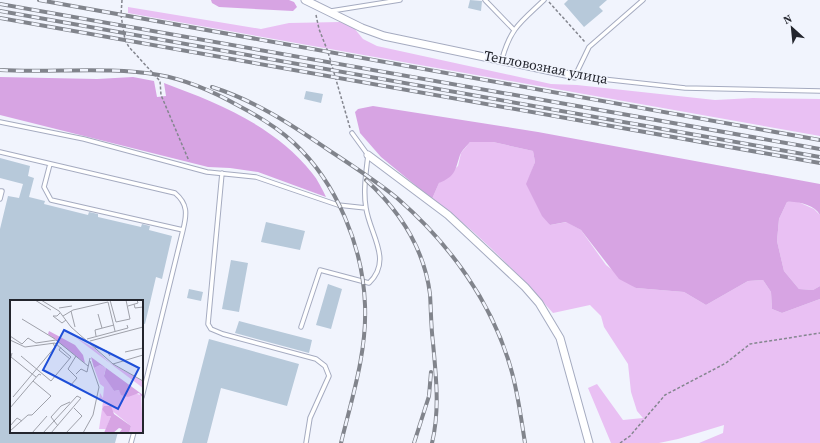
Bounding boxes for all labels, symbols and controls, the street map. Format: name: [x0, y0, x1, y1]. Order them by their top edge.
north arrow: [772, 8, 812, 48]
text: N: [781, 11, 795, 28]
street label: Тепловозная улица: [482, 45, 611, 89]
inset map: [10, 300, 143, 433]

